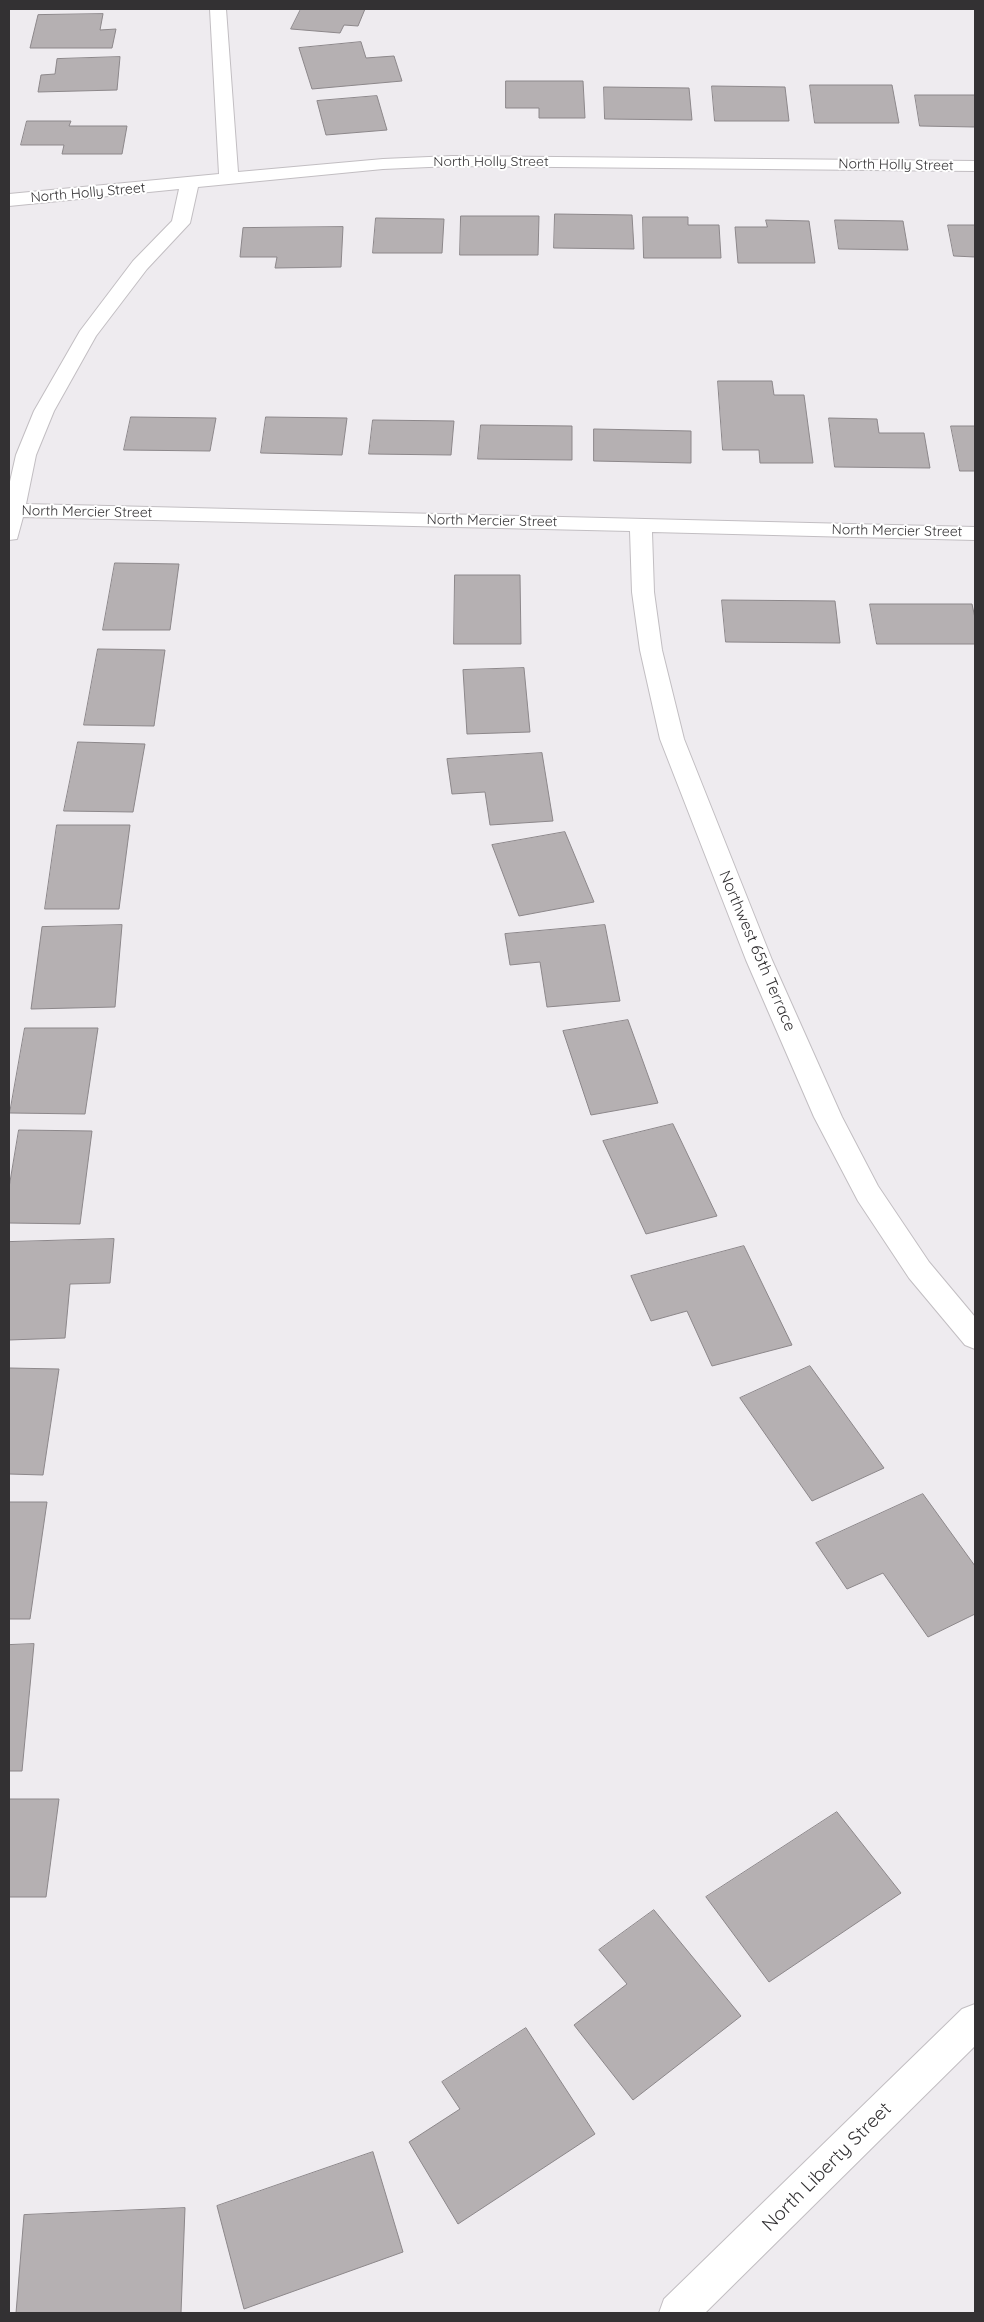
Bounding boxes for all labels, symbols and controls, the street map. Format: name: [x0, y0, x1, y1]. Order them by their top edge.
street label: North Holly Street: [433, 154, 549, 170]
street label: North Holly Street: [838, 156, 954, 174]
street label: North Holly Street: [30, 180, 146, 206]
street label: North Mercier Street: [21, 502, 153, 522]
street label: North Mercier Street: [426, 511, 558, 531]
street label: North Mercier Street: [831, 521, 963, 541]
street label: Northwest 65th Terrace: [714, 868, 800, 1034]
street label: North Liberty Street: [758, 2098, 896, 2236]

